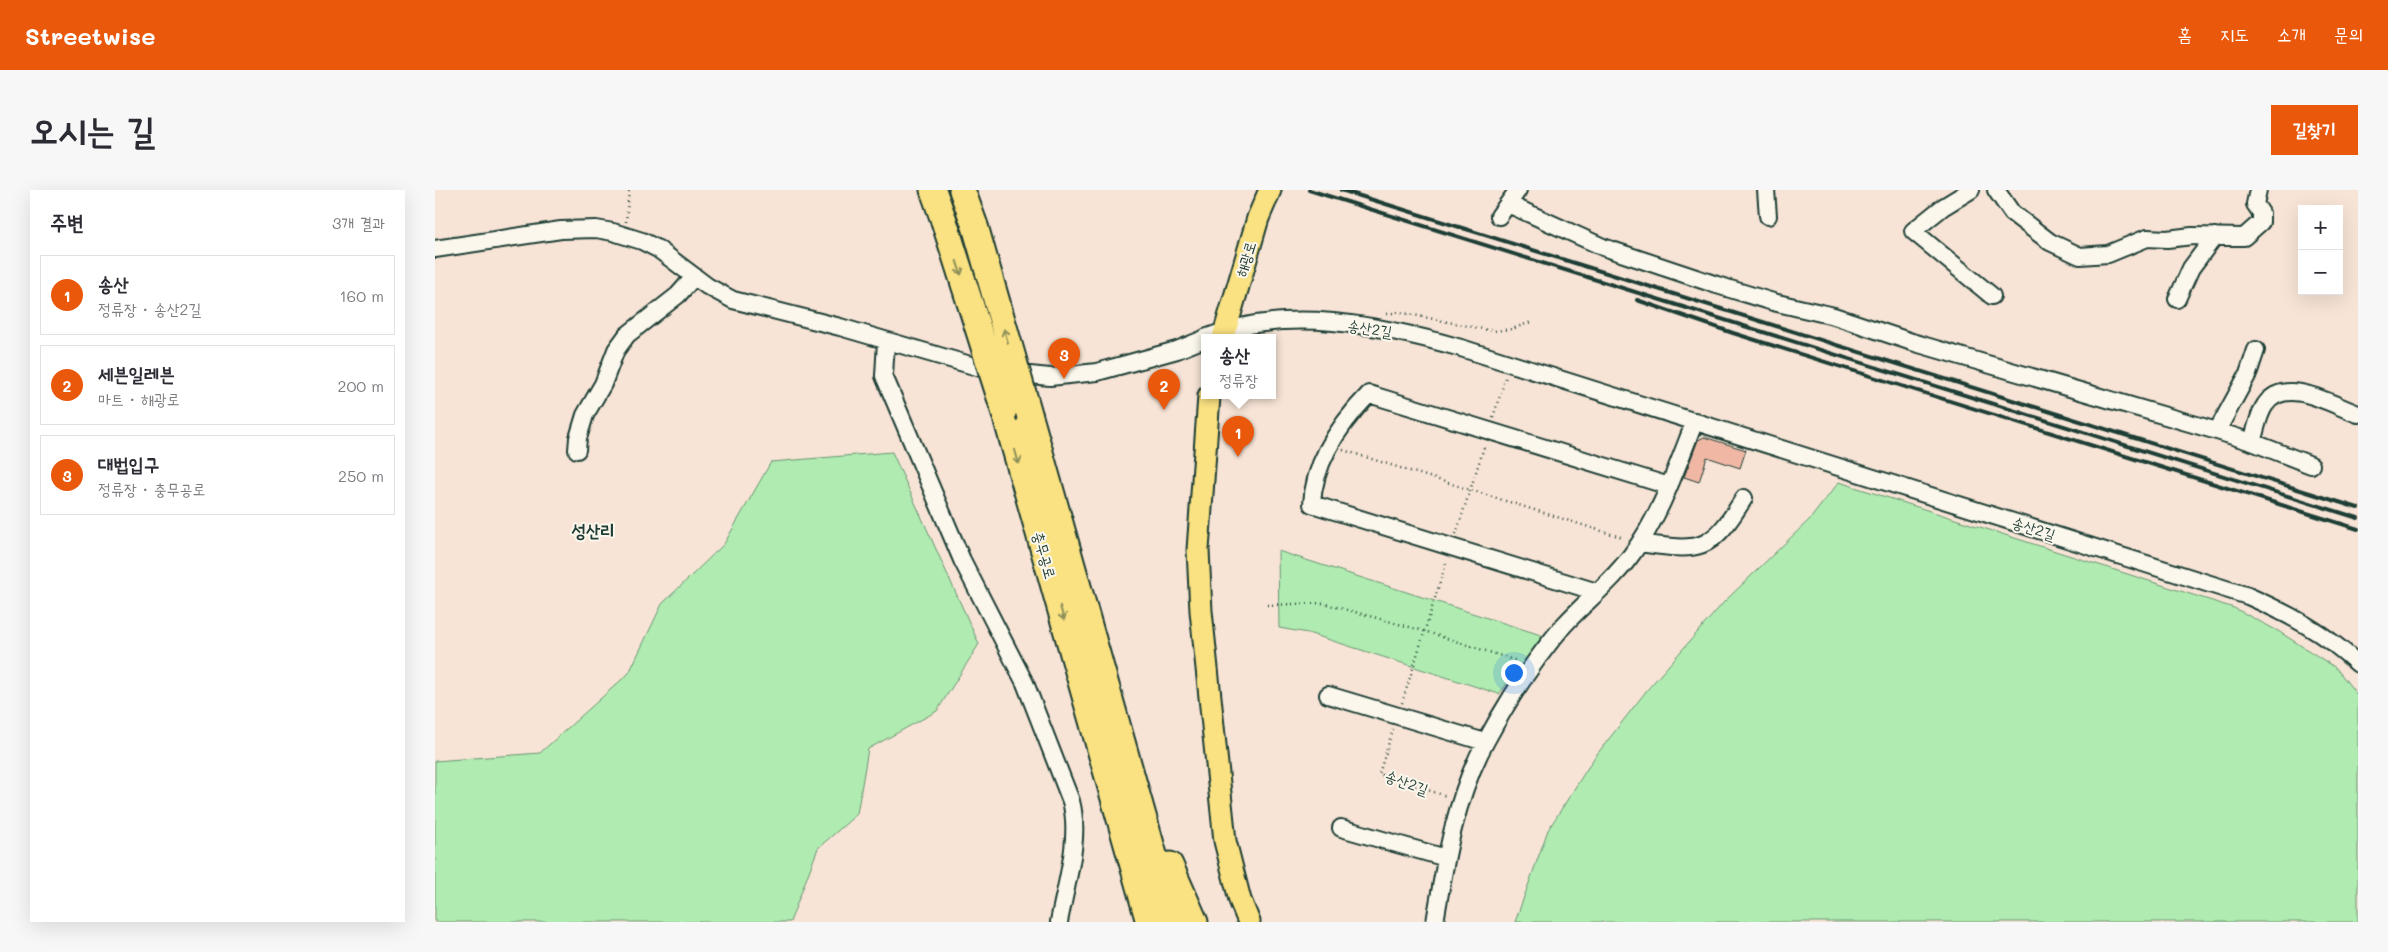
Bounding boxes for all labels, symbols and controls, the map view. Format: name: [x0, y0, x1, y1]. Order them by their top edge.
text: Streetwise: [25, 20, 155, 51]
text: 홈: [2178, 22, 2192, 46]
text: 지도: [2220, 22, 2249, 46]
text: 소개: [2277, 22, 2306, 46]
text: 문의: [2334, 22, 2363, 46]
button: 길찾기: [2271, 105, 2358, 155]
text: 오시는 길: [30, 106, 155, 152]
map controls: [2298, 205, 2343, 295]
button: +: [2298, 205, 2343, 250]
text: 주변: [50, 208, 84, 235]
text: 3개 결과: [332, 212, 385, 233]
street label: 해광로: [1230, 239, 1260, 279]
button: −: [2298, 250, 2343, 295]
one-way arrow: [955, 260, 964, 275]
text: 송산: [98, 271, 129, 296]
text: 1: [63, 285, 71, 306]
text: 160 m: [339, 285, 384, 306]
text: 정류장 · 송산2길: [98, 298, 201, 319]
street label: 송산2길: [1346, 315, 1394, 341]
one-way arrow: [1001, 329, 1011, 345]
popup: [1201, 334, 1276, 399]
pin: 3: [1048, 338, 1080, 379]
text: 송산: [1219, 342, 1250, 367]
text: 세븐일레븐: [98, 361, 174, 386]
pin: 2: [1148, 369, 1180, 410]
text: 정류장: [1219, 369, 1258, 390]
text: 2: [63, 375, 71, 396]
text: 200 m: [337, 375, 384, 396]
text: 마트 · 해광로: [98, 388, 180, 409]
pin: 1: [1222, 416, 1254, 457]
one-way arrow: [1013, 449, 1023, 465]
text: 대법입구: [98, 451, 159, 476]
text: 3: [62, 465, 72, 486]
text: 250 m: [338, 465, 384, 486]
text: 정류장 · 충무공로: [98, 478, 205, 499]
street label: 송산2길: [2010, 512, 2058, 544]
district label: 성산리: [571, 518, 615, 542]
street label: 충무공로: [1029, 529, 1061, 581]
one-way arrow: [1058, 605, 1068, 621]
your location: [1501, 660, 1527, 686]
street label: 송산2길: [1383, 765, 1431, 799]

